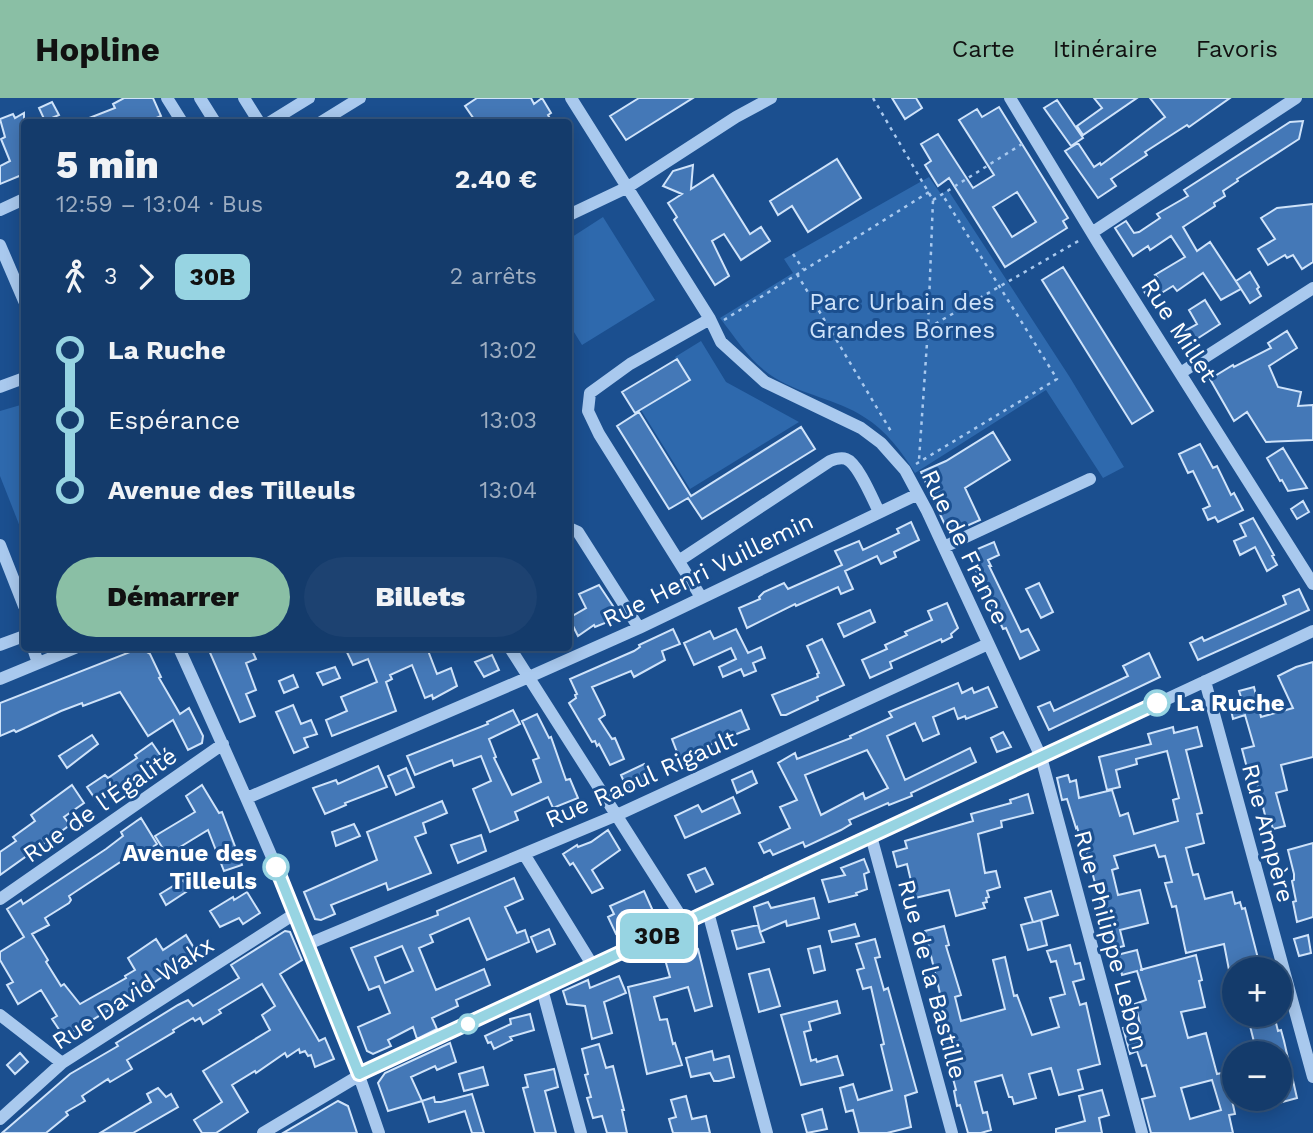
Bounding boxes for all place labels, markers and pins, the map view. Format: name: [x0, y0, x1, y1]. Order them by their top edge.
place label: La Ruche: [1176, 689, 1285, 717]
marker: La Ruche: [1144, 690, 1170, 716]
place label: Avenue des Tilleuls: [123, 839, 257, 895]
marker: Avenue des Tilleuls: [263, 854, 289, 880]
unlabelled marker: [458, 1014, 478, 1034]

